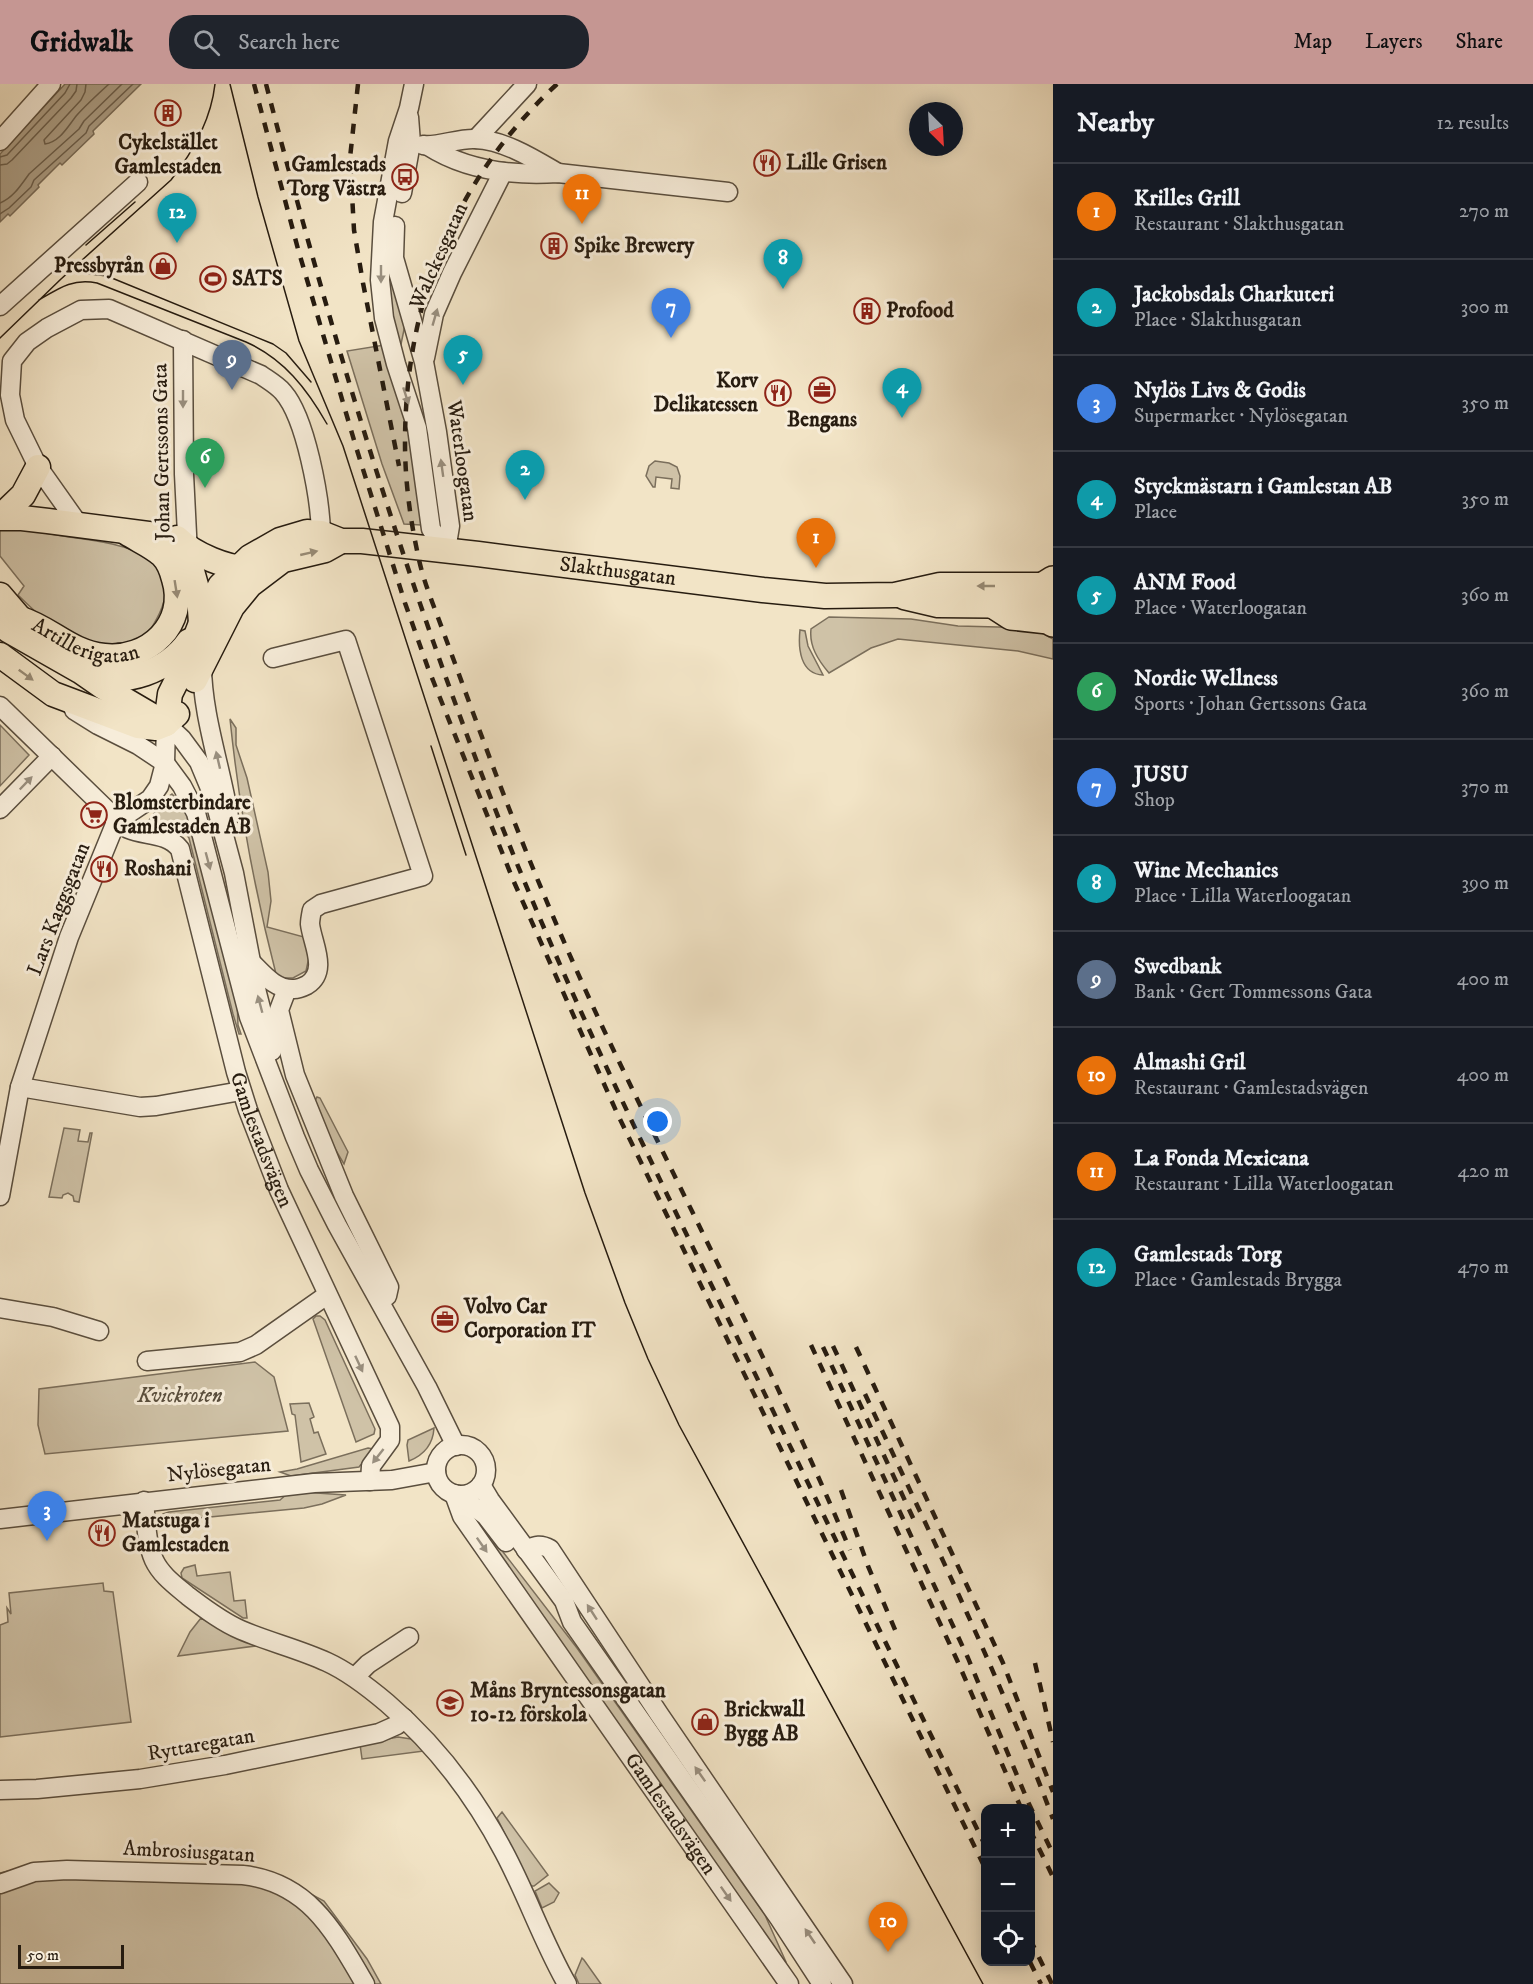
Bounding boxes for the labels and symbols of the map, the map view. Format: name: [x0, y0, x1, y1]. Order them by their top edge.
building icon: Cykelstället Gamlestaden: [153, 98, 183, 128]
north arrow: [909, 102, 963, 156]
place label: Cykelstället Gamlestaden: [114, 130, 223, 180]
restaurant icon: Lille Grisen: [752, 148, 782, 178]
place label: Lille Grisen: [786, 150, 888, 176]
place label: Gamlestads Torg Västra: [286, 152, 387, 202]
bus stop icon: Gamlestads Torg Västra: [390, 162, 420, 192]
pin: 11: [562, 174, 602, 224]
pin: 12: [158, 194, 196, 243]
street label: Walckesgatan: [404, 199, 474, 314]
building icon: Spike Brewery: [539, 231, 569, 261]
place label: Spike Brewery: [574, 233, 695, 259]
pin: 8: [764, 240, 802, 289]
shop icon: Pressbyrån: [148, 251, 178, 281]
place label: Pressbyrån: [54, 253, 145, 279]
sports icon: SATS: [198, 264, 228, 294]
one-way arrow: [376, 265, 385, 284]
place label: SATS: [232, 266, 283, 292]
pin: 7: [652, 288, 690, 338]
building icon: Profood: [852, 296, 882, 326]
place label: Profood: [886, 298, 954, 324]
one-way arrow: [430, 308, 440, 326]
pin: 5: [444, 336, 482, 385]
pin: 9: [212, 340, 252, 390]
street label: Johan Gertssons Gata: [147, 363, 177, 543]
place label: Korv Delikatessen: [653, 368, 759, 418]
pin: 4: [882, 368, 922, 418]
office icon: Bengans: [807, 375, 837, 405]
restaurant icon: Korv Delikatessen: [763, 378, 793, 408]
one-way arrow: [402, 387, 411, 405]
one-way arrow: [178, 389, 188, 408]
street label: Waterloogatan: [440, 398, 483, 523]
place label: Bengans: [787, 407, 857, 433]
pin: 6: [186, 438, 224, 488]
pin: 2: [506, 450, 544, 500]
one-way arrow: [438, 459, 447, 478]
pin: 1: [796, 518, 836, 568]
one-way arrow: [299, 548, 318, 558]
street label: Slakthusgatan: [558, 551, 678, 592]
one-way arrow: [172, 580, 181, 599]
one-way arrow: [977, 581, 996, 591]
street label: Artillerigatan: [27, 612, 143, 670]
one-way arrow: [19, 668, 34, 680]
one-way arrow: [213, 751, 223, 769]
one-way arrow: [19, 776, 33, 790]
place label: Blomsterbindare Gamlestaden AB: [113, 790, 251, 840]
supermarket icon: Blomsterbindare Gamlestaden AB: [79, 800, 109, 830]
street label: Lars Kaggsgatan: [22, 839, 96, 979]
one-way arrow: [204, 851, 214, 870]
restaurant icon: Roshani: [89, 854, 119, 884]
place label: Roshani: [124, 856, 192, 882]
one-way arrow: [255, 995, 265, 1013]
street label: Gamlestadsvägen: [224, 1069, 298, 1212]
your location: [643, 1107, 672, 1136]
place label: Volvo Car Corporation IT: [463, 1294, 597, 1344]
office icon: Volvo Car Corporation IT: [430, 1304, 460, 1334]
one-way arrow: [355, 1355, 364, 1372]
park label: Kvickroten: [137, 1383, 223, 1409]
one-way arrow: [372, 1448, 385, 1464]
street label: Nylösegatan: [166, 1452, 272, 1488]
pin: 3: [28, 1492, 66, 1541]
place label: Matstuga i Gamlestaden: [122, 1508, 230, 1558]
restaurant icon: Matstuga i Gamlestaden: [87, 1518, 117, 1548]
one-way arrow: [476, 1537, 487, 1553]
one-way arrow: [586, 1605, 598, 1621]
place label: Måns Bryntessonsgatan 10-12 förskola: [470, 1678, 667, 1728]
school or university icon: Måns Bryntessonsgatan 10-12 förskola: [435, 1688, 465, 1718]
place label: Brickwall Bygg AB: [724, 1697, 805, 1747]
shop icon: Brickwall Bygg AB: [690, 1707, 720, 1737]
street label: Ryttaregatan: [145, 1723, 257, 1767]
street label: Gamlestadsvägen: [619, 1748, 722, 1880]
one-way arrow: [694, 1767, 706, 1783]
street label: Ambrosiusgatan: [122, 1836, 256, 1868]
one-way arrow: [720, 1886, 732, 1902]
pin: 10: [868, 1902, 908, 1952]
one-way arrow: [804, 1928, 816, 1944]
scale bar: [18, 1942, 124, 1970]

